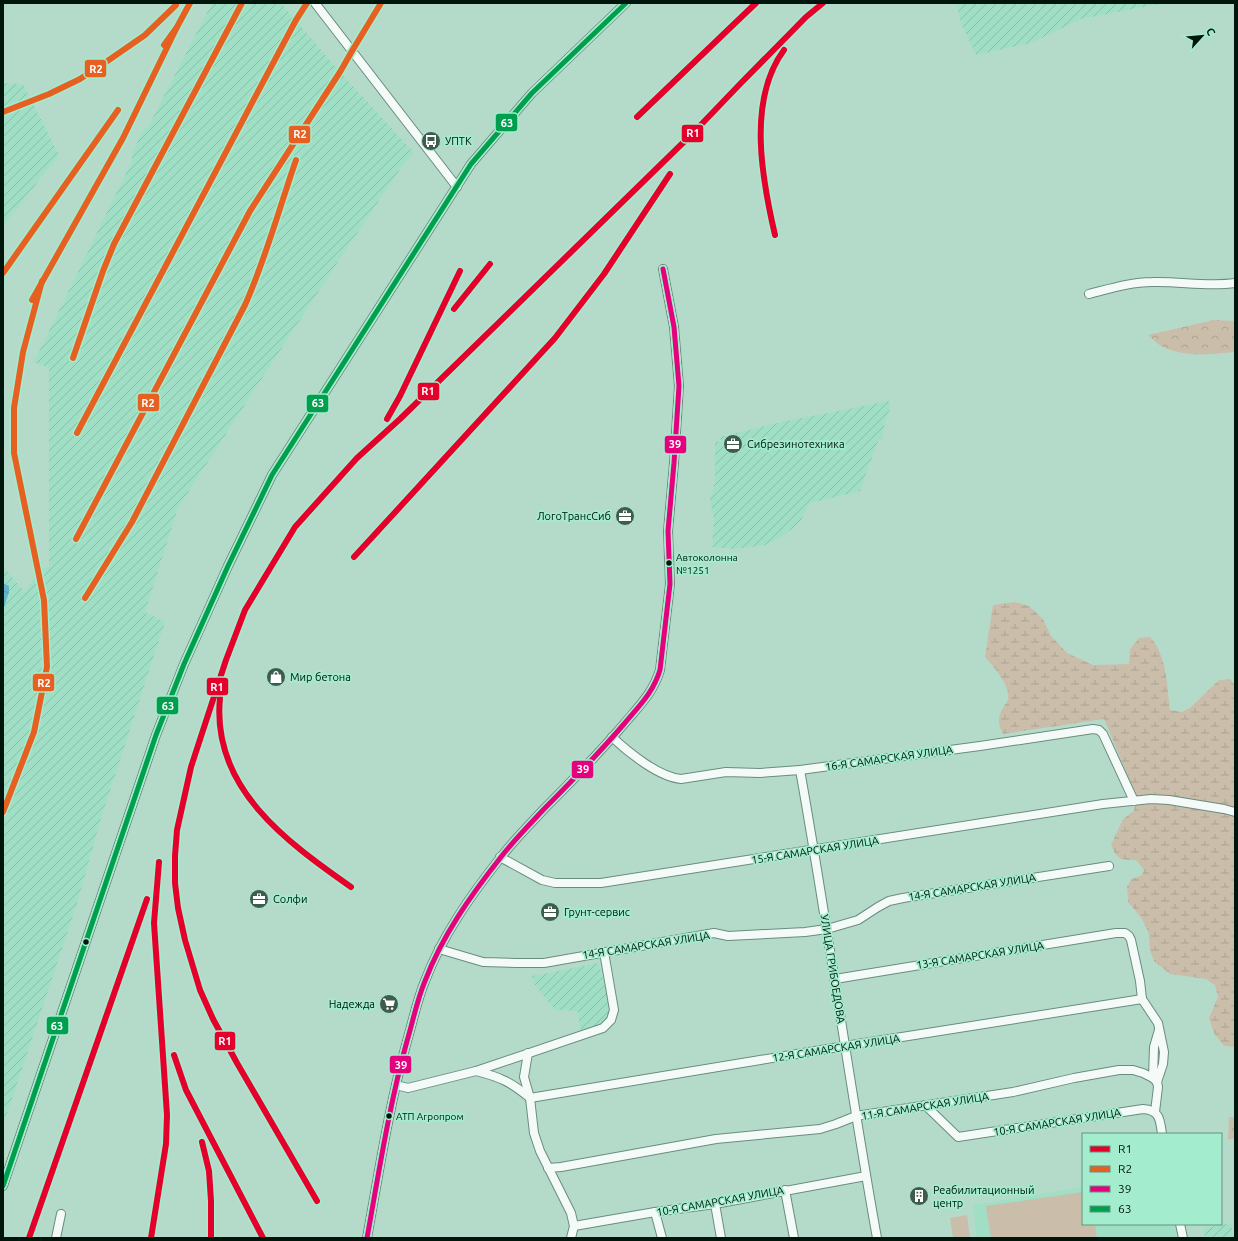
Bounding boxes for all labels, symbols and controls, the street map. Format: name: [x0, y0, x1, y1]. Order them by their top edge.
north arrow: [1182, 16, 1222, 56]
text: С: [1204, 26, 1218, 37]
line badge: R2: [84, 59, 107, 78]
text: R2: [89, 63, 103, 75]
line badge: 63: [495, 113, 518, 132]
text: 63: [501, 117, 513, 129]
line badge: R1: [681, 124, 704, 143]
line badge: R2: [288, 125, 311, 144]
text: R1: [686, 127, 700, 139]
text: R2: [293, 128, 307, 140]
bus stop icon: УПТК: [420, 130, 442, 152]
place label: УПТК: [445, 135, 472, 147]
line badge: R1: [417, 382, 440, 401]
text: R1: [421, 385, 435, 397]
line badge: R2: [137, 393, 160, 412]
line badge: 63: [306, 394, 329, 413]
text: R2: [141, 397, 155, 409]
text: 63: [312, 397, 324, 409]
office icon: Сибрезинотехника: [722, 433, 744, 455]
line badge: 39: [664, 435, 687, 454]
text: 39: [669, 438, 681, 450]
place label: Сибрезинотехника: [747, 438, 845, 450]
office icon: ЛогоТрансСиб: [614, 505, 636, 527]
place label: ЛогоТрансСиб: [537, 510, 611, 522]
place label: Автоколонна №1251: [676, 552, 738, 576]
marker: Автоколонна №1251: [664, 558, 674, 568]
shop icon: Мир бетона: [265, 666, 287, 688]
place label: Мир бетона: [290, 671, 351, 683]
line badge: R2: [32, 673, 55, 692]
text: R2: [37, 677, 51, 689]
line badge: R1: [206, 677, 229, 696]
text: R1: [210, 681, 224, 693]
line badge: 63: [156, 696, 179, 715]
text: 63: [162, 700, 174, 712]
street label: 16-Я САМАРСКАЯ УЛИЦА: [824, 743, 955, 773]
line badge: 39: [571, 760, 594, 779]
text: 39: [577, 763, 589, 775]
street label: 15-Я САМАРСКАЯ УЛИЦА: [750, 834, 881, 866]
street label: 14-Я САМАРСКАЯ УЛИЦА: [907, 871, 1038, 903]
office icon: Солфи: [248, 888, 270, 910]
place label: Солфи: [273, 893, 307, 905]
office icon: Грунт-сервис: [539, 901, 561, 923]
place label: Грунт-сервис: [564, 906, 630, 918]
street label: УЛИЦА ГРИБОЕДОВА: [818, 914, 848, 1025]
street label: 14-Я САМАРСКАЯ УЛИЦА: [581, 929, 712, 961]
unlabelled marker: [81, 937, 91, 947]
street label: 13-Я САМАРСКАЯ УЛИЦА: [915, 939, 1046, 971]
supermarket icon: Надежда: [378, 993, 400, 1015]
place label: Надежда: [329, 998, 375, 1010]
line badge: 63: [46, 1016, 69, 1035]
text: 63: [51, 1020, 63, 1032]
line badge: R1: [214, 1031, 236, 1051]
street label: 12-Я САМАРСКАЯ УЛИЦА: [771, 1032, 902, 1064]
text: R1: [218, 1035, 232, 1047]
line badge: 39: [389, 1055, 412, 1074]
text: 39: [395, 1059, 407, 1071]
street label: 11-Я САМАРСКАЯ УЛИЦА: [860, 1090, 991, 1122]
street label: 10-Я САМАРСКАЯ УЛИЦА: [992, 1106, 1123, 1138]
marker: АТП Агропром: [384, 1111, 394, 1121]
place label: АТП Агропром: [396, 1111, 464, 1122]
legend: [1082, 1133, 1222, 1225]
text: R1: [1118, 1142, 1132, 1155]
text: R2: [1118, 1162, 1132, 1175]
text: 39: [1118, 1182, 1132, 1195]
street label: 10-Я САМАРСКАЯ УЛИЦА: [655, 1184, 785, 1218]
place label: Реабилитационный центр: [933, 1184, 1034, 1209]
building icon: Реабилитационный центр: [908, 1185, 930, 1207]
text: 63: [1118, 1202, 1132, 1215]

